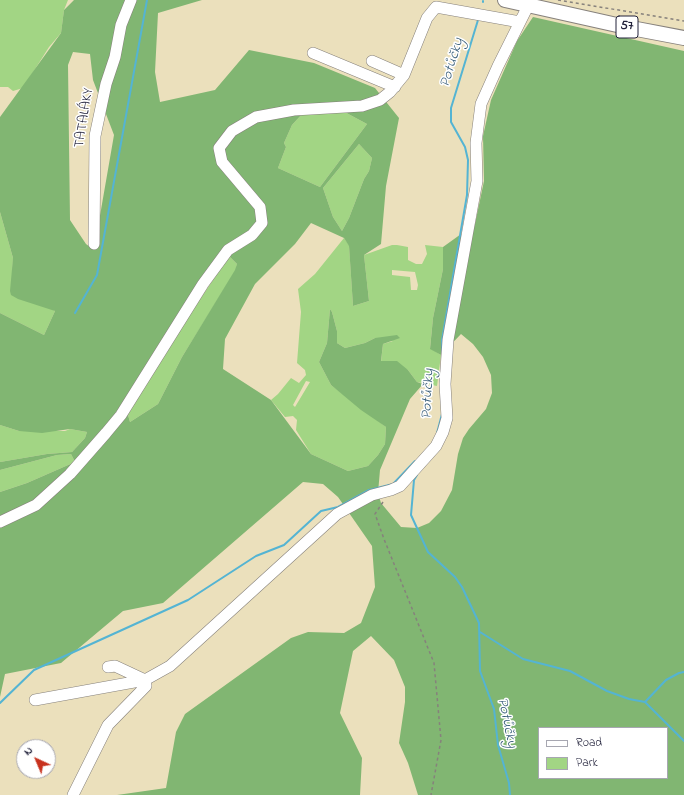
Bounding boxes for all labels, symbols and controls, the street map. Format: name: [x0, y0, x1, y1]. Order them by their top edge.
road number: 57: [616, 16, 638, 38]
water label: Potůčky: [437, 36, 469, 90]
street label: TATALÁKY: [72, 87, 98, 149]
water label: Potůčky: [419, 368, 439, 420]
water label: Potůčky: [492, 696, 520, 750]
legend: [538, 727, 668, 779]
text: Road: [576, 734, 602, 752]
north arrow: [16, 739, 56, 779]
text: N: [20, 743, 37, 759]
text: Park: [576, 754, 598, 772]

